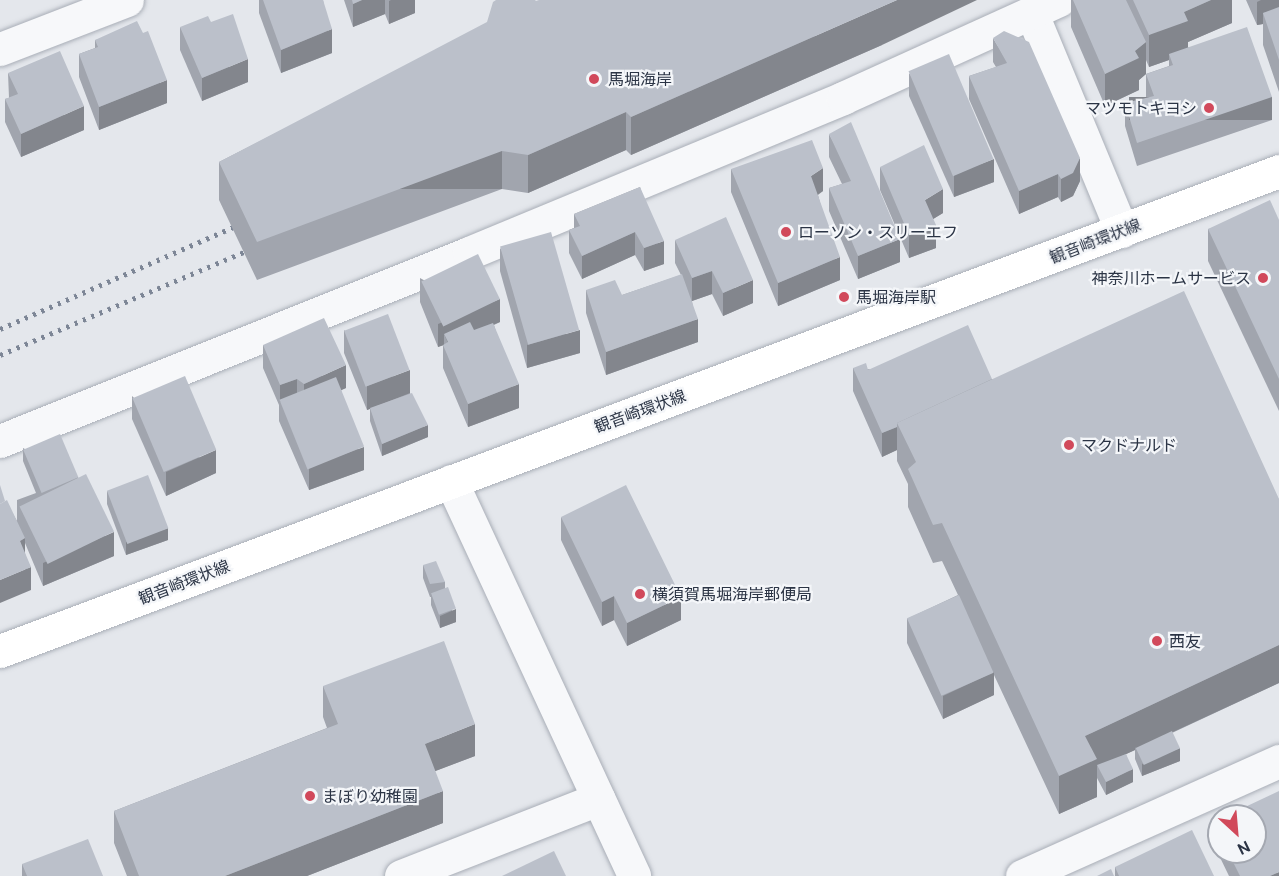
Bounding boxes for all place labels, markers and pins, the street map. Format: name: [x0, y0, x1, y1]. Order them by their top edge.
place label: 馬堀海岸: [608, 69, 672, 89]
marker: 馬堀海岸: [585, 70, 603, 88]
place label: マツモトキヨシ: [1085, 98, 1197, 118]
marker: マツモトキヨシ: [1202, 101, 1216, 115]
place label: ローソン・スリーエフ: [798, 222, 958, 242]
marker: ローソン・スリーエフ: [779, 225, 793, 239]
place label: 神奈川ホームサービス: [1091, 268, 1251, 288]
marker: 神奈川ホームサービス: [1256, 271, 1270, 285]
place label: 馬堀海岸駅: [856, 287, 936, 307]
marker: 馬堀海岸駅: [837, 290, 851, 304]
place label: マクドナルド: [1081, 435, 1177, 455]
marker: マクドナルド: [1062, 438, 1076, 452]
place label: 横須賀馬堀海岸郵便局: [652, 584, 812, 604]
marker: 横須賀馬堀海岸郵便局: [633, 587, 647, 601]
place label: 西友: [1169, 631, 1201, 651]
marker: 西友: [1150, 634, 1164, 648]
place label: まぼり幼稚園: [322, 786, 418, 806]
marker: まぼり幼稚園: [303, 789, 317, 803]

